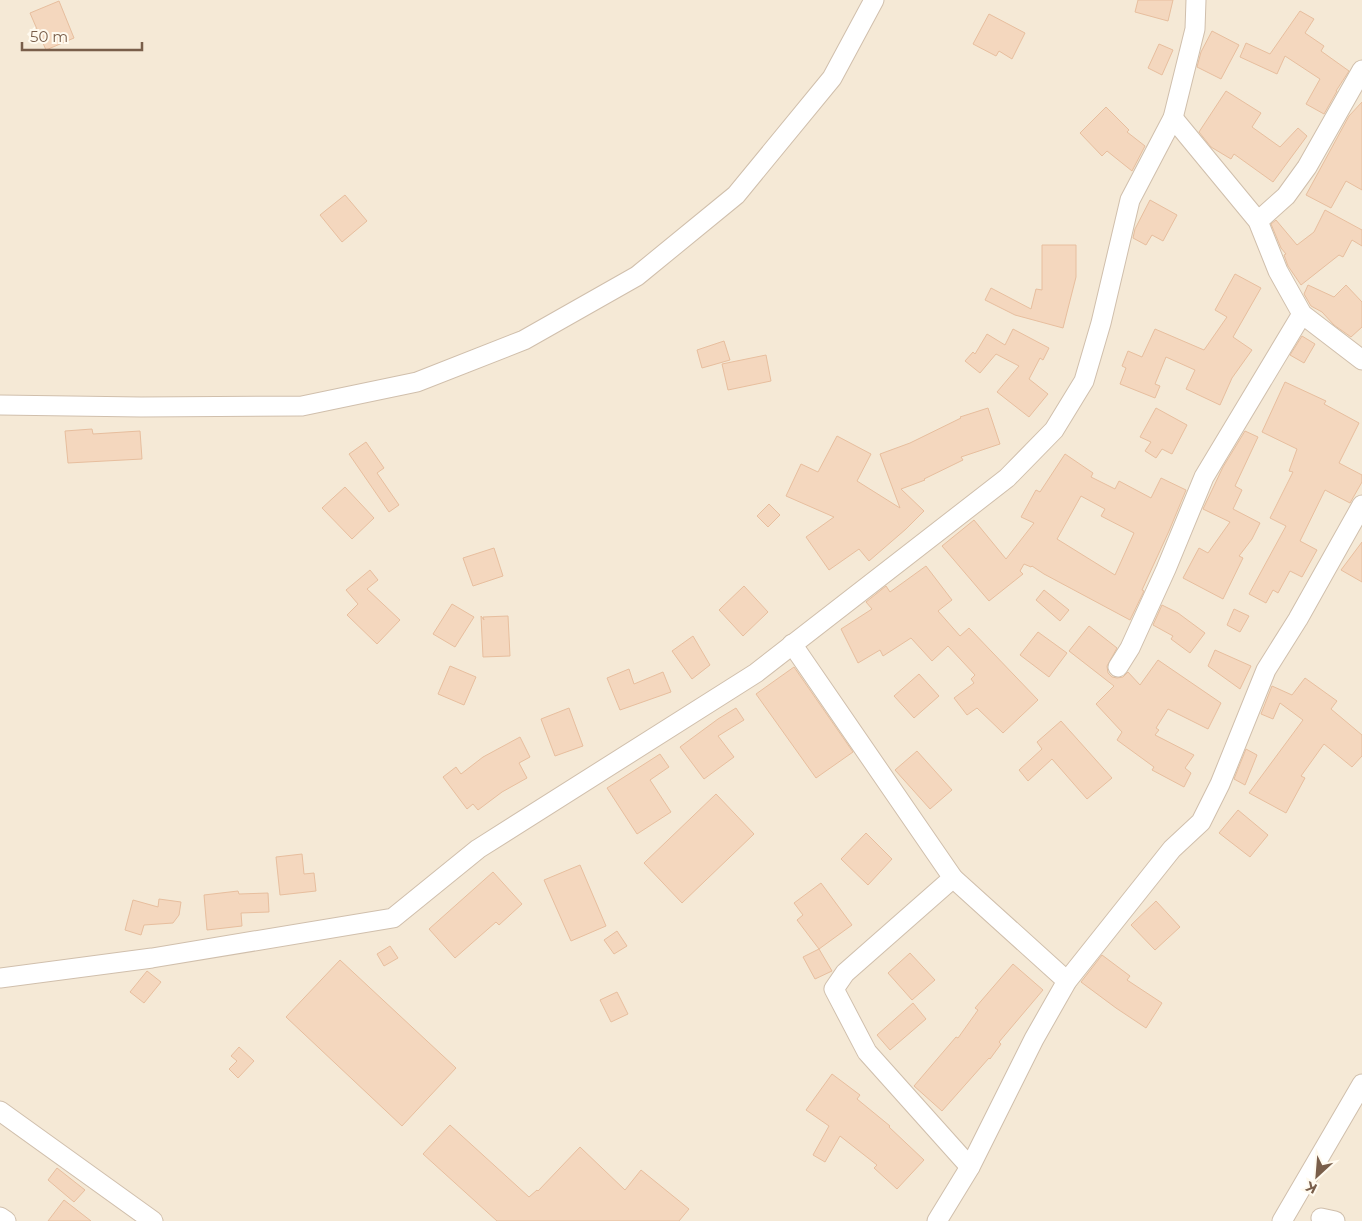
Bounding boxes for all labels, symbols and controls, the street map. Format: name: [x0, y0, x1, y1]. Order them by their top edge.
scale bar: [22, 20, 142, 52]
text: 50 m: [30, 27, 68, 46]
north arrow: [1292, 1151, 1342, 1201]
text: K: [1302, 1177, 1320, 1198]

